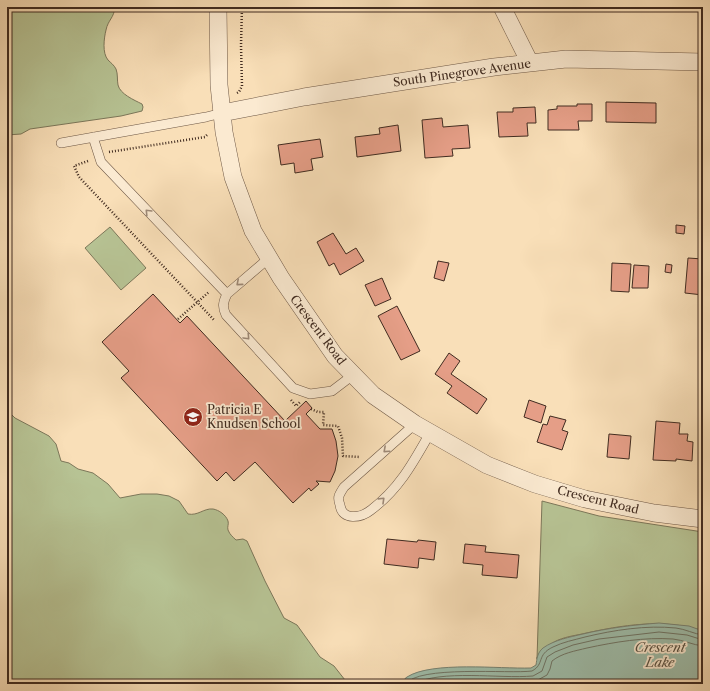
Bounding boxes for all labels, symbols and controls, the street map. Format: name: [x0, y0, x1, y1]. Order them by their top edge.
street label: South Pinegrove Avenue: [392, 55, 532, 90]
one-way arrow: [146, 209, 153, 217]
one-way arrow: [237, 279, 244, 286]
street label: Crescent Road: [287, 292, 350, 368]
one-way arrow: [242, 333, 249, 340]
place label: Patricia E Knudsen School: [207, 402, 301, 431]
school or university icon: Patricia E Knudsen School: [182, 406, 204, 428]
one-way arrow: [383, 445, 391, 452]
street label: Crescent Road: [556, 482, 641, 517]
one-way arrow: [377, 497, 385, 505]
water label: Crescent Lake: [635, 639, 687, 670]

